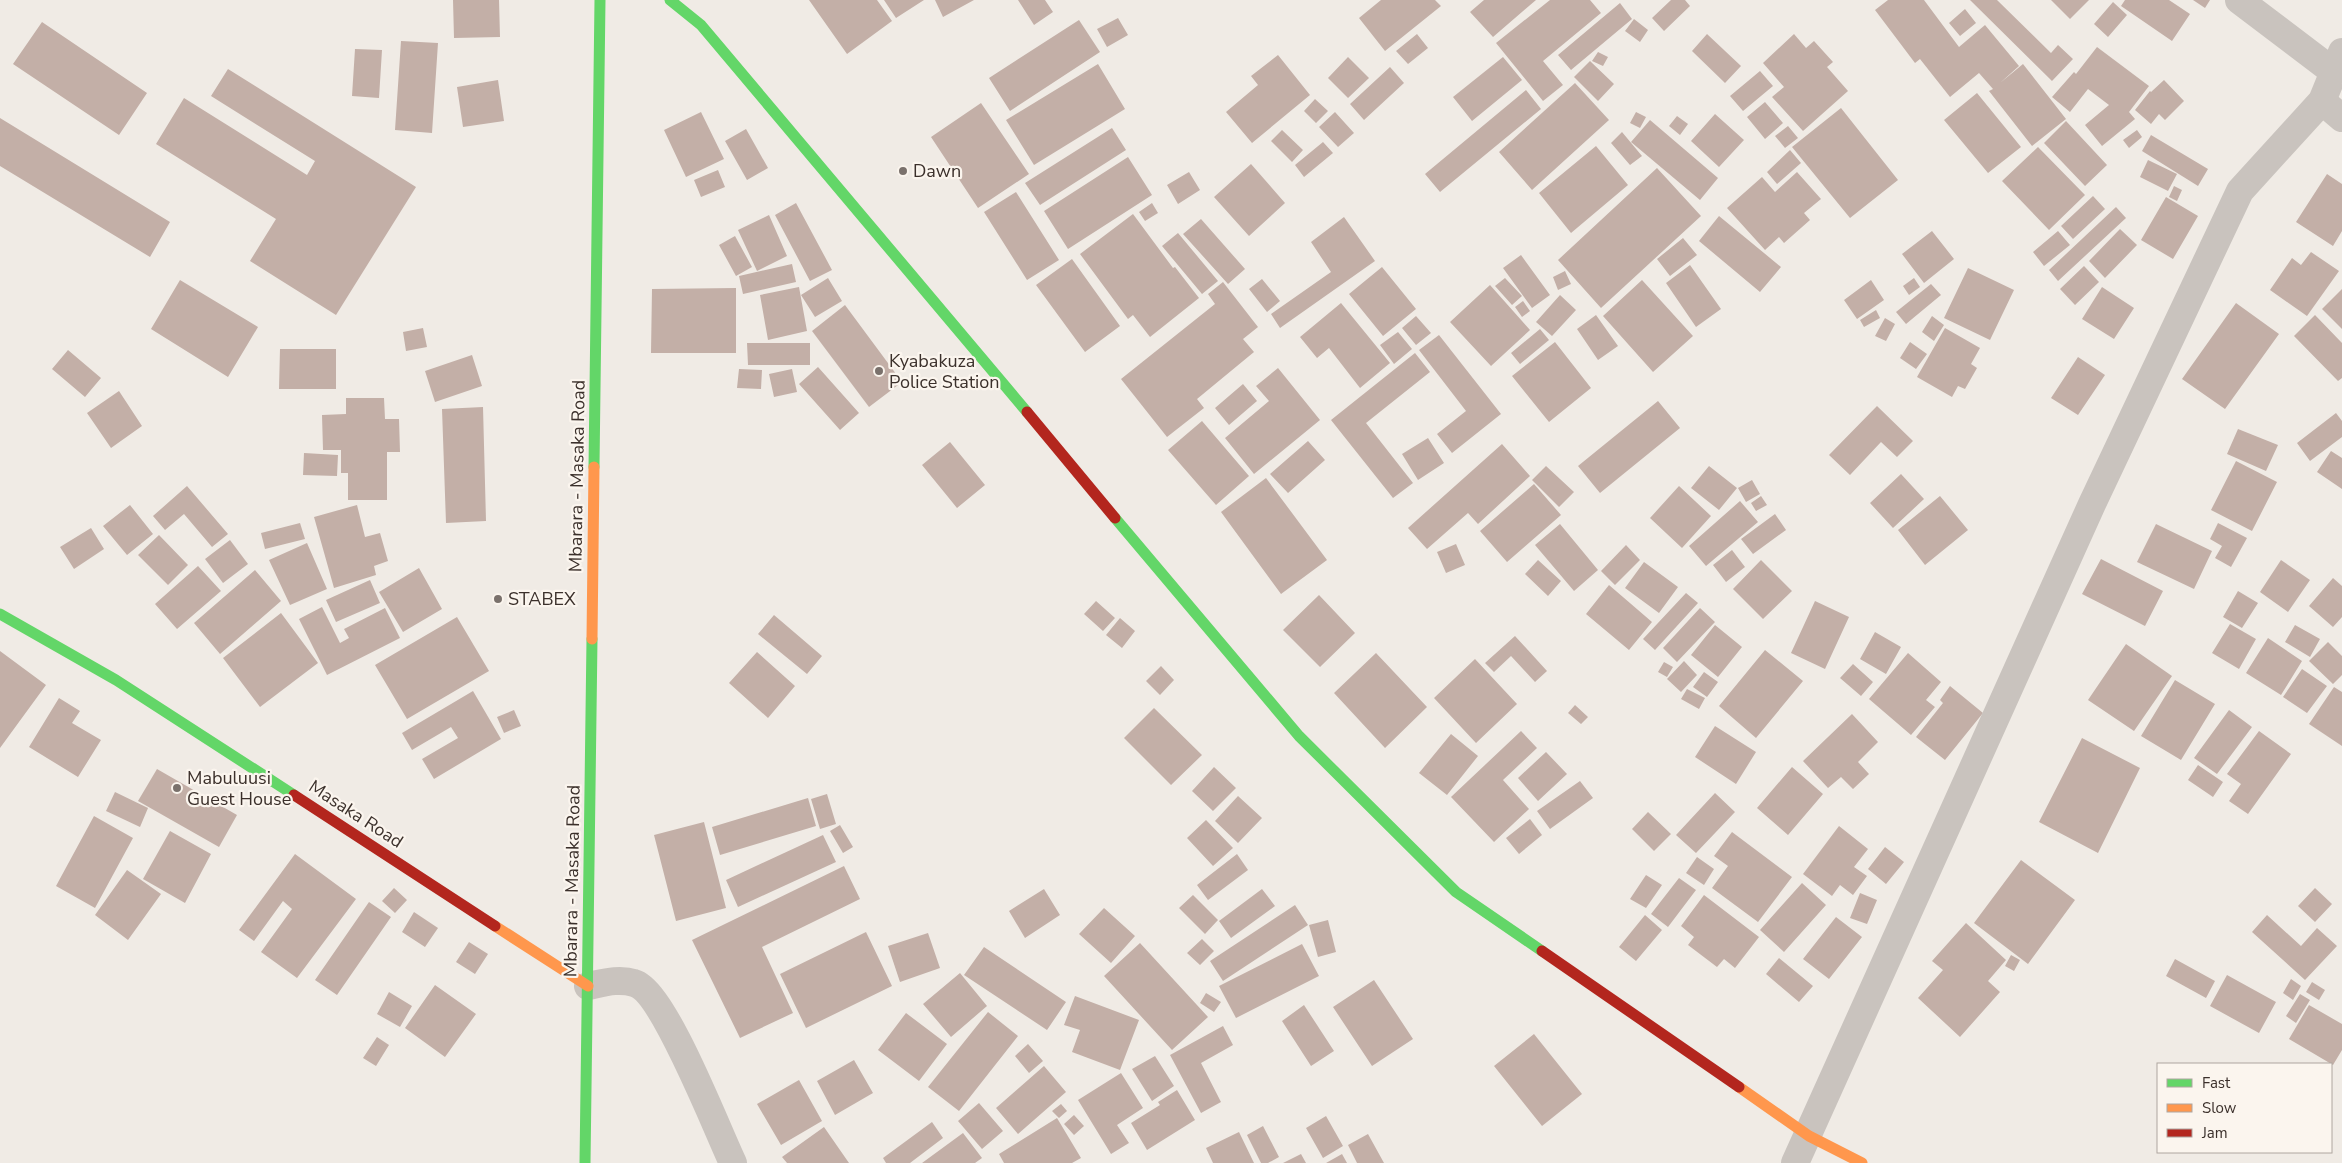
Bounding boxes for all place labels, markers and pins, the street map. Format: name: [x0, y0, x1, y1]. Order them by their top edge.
place label: Dawn: [913, 159, 961, 183]
marker: Dawn: [897, 165, 909, 177]
place label: Kyabakuza Police Station: [889, 349, 999, 394]
marker: Kyabakuza Police Station: [873, 365, 885, 377]
place label: STABEX: [508, 587, 576, 611]
marker: STABEX: [492, 593, 504, 605]
place label: Mabuluusi Guest House: [187, 766, 291, 811]
marker: Mabuluusi Guest House: [171, 782, 183, 794]

